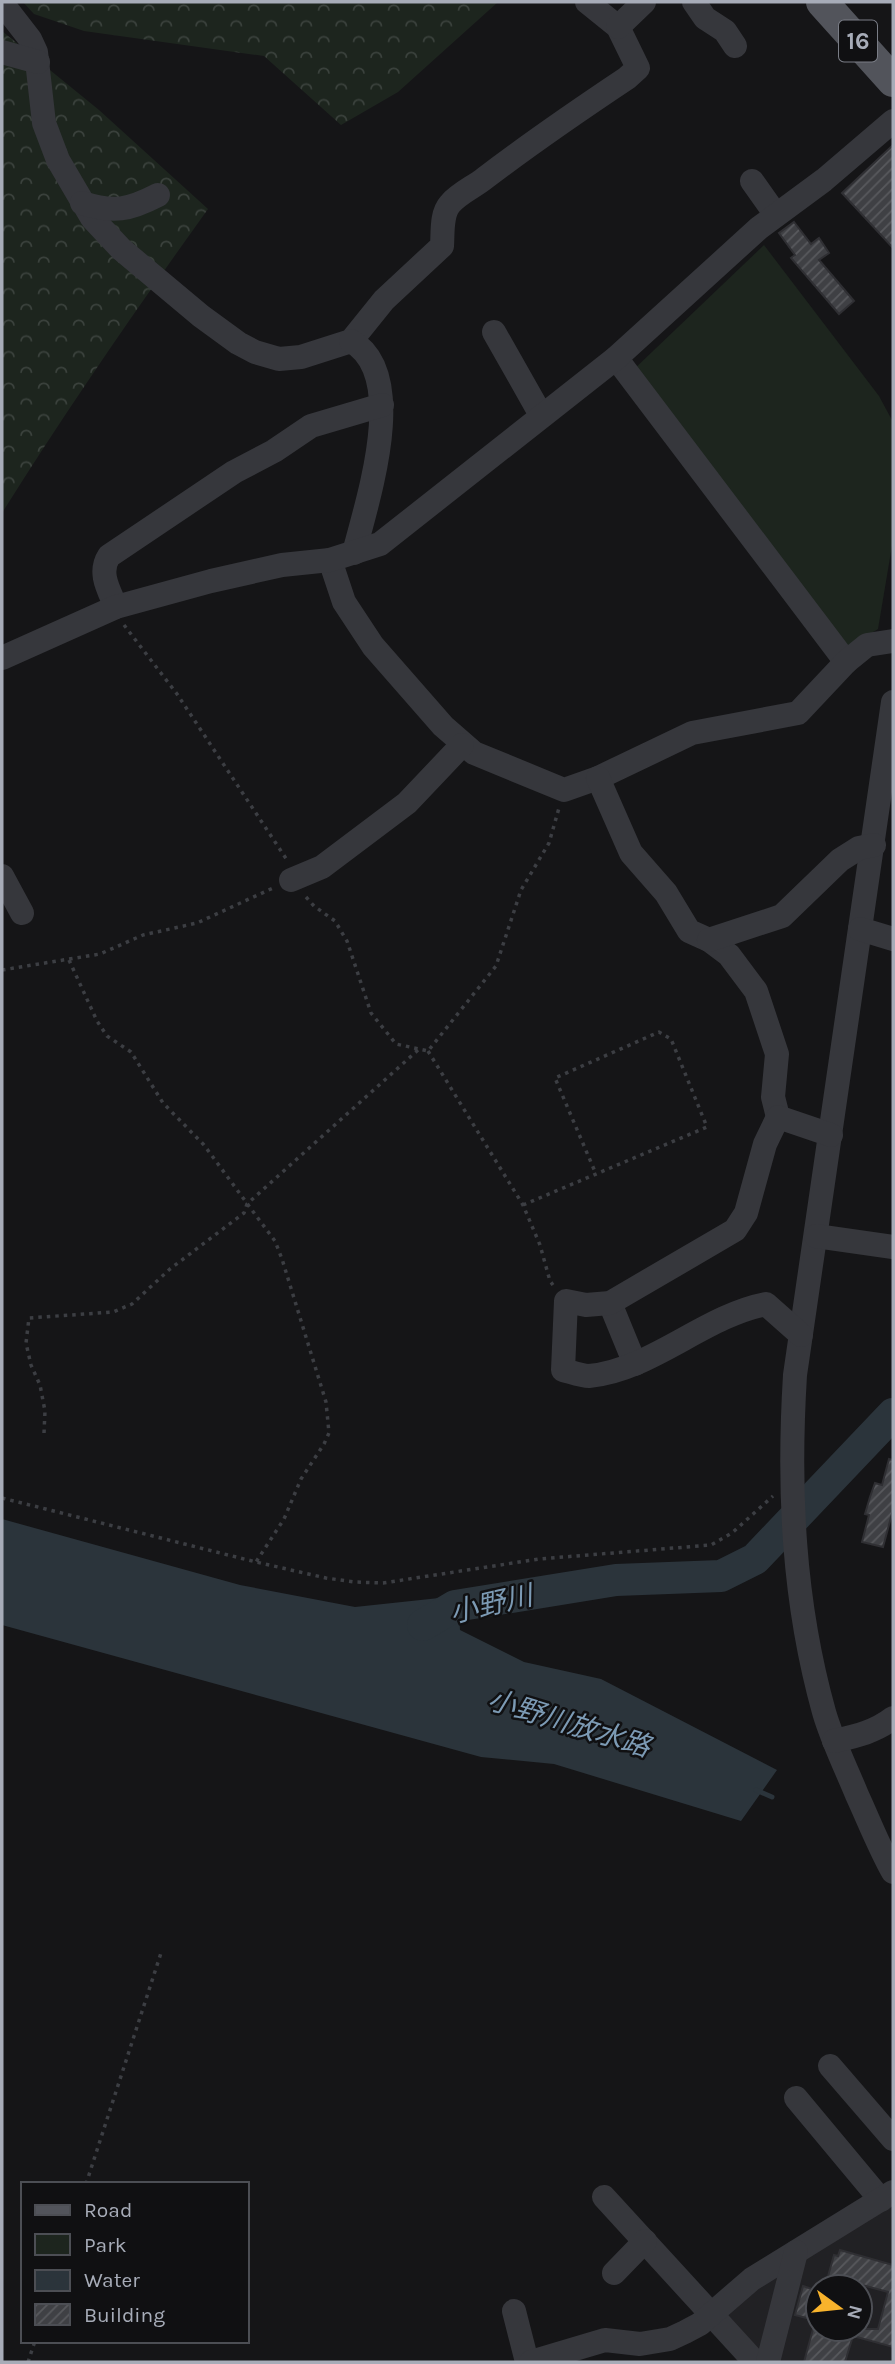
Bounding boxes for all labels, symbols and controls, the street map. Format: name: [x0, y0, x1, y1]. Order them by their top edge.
road number: 16: [839, 20, 877, 61]
water label: 小野川: [446, 1578, 539, 1630]
water label: 小野川放水路: [484, 1683, 656, 1764]
legend: [21, 2182, 248, 2343]
text: Road: [84, 2198, 132, 2222]
text: Park: [84, 2233, 127, 2257]
text: Water: [84, 2268, 140, 2292]
north arrow: [804, 2273, 874, 2343]
text: Building: [84, 2303, 165, 2327]
text: N: [842, 2303, 867, 2322]

